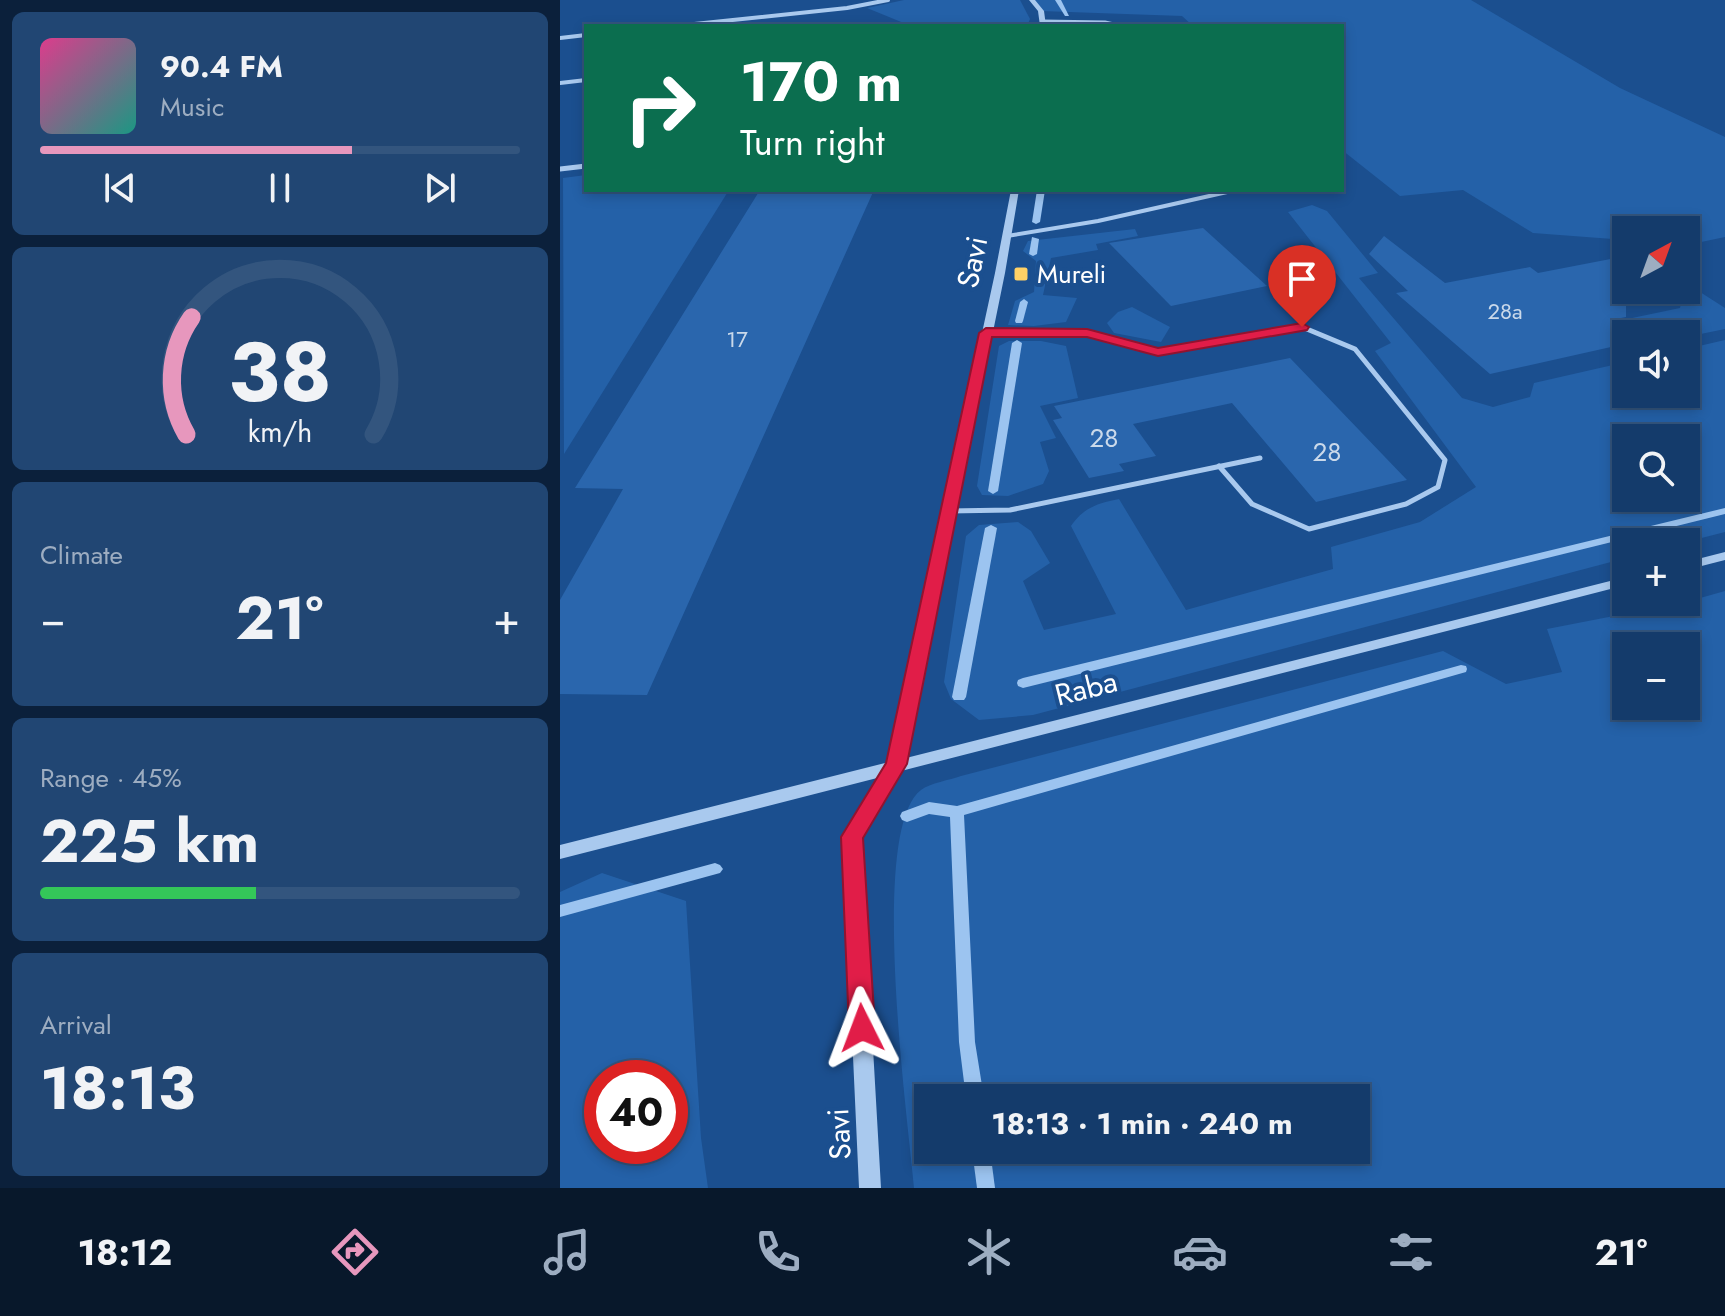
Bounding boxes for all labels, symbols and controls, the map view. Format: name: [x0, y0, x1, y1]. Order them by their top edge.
text: 170 m: [740, 41, 902, 122]
text: 90.4 FM: [160, 45, 283, 88]
icon: right: [608, 56, 712, 160]
text: Music: [160, 88, 224, 126]
text: Turn right: [740, 116, 885, 168]
icon: previous: [98, 166, 142, 210]
icon: pause: [258, 166, 302, 210]
icon: next: [418, 166, 462, 210]
north arrow: [1612, 216, 1700, 304]
map controls: [1612, 216, 1700, 720]
street label: Savi: [946, 232, 998, 292]
pin: [1268, 245, 1336, 327]
place label: Mureli: [1037, 255, 1106, 293]
icon: arrive: [1280, 257, 1324, 301]
marker: Mureli: [1012, 265, 1030, 283]
house number: 28a: [1487, 295, 1523, 327]
text: 38: [228, 311, 332, 431]
button: sound: [1612, 320, 1700, 408]
house number: 17: [726, 323, 748, 355]
text: km/h: [248, 411, 312, 453]
house number: 28: [1090, 419, 1119, 457]
button: search: [1612, 424, 1700, 512]
house number: 28: [1313, 433, 1342, 471]
button: +: [1612, 528, 1700, 616]
text: Climate: [40, 536, 123, 574]
text: 21°: [236, 575, 323, 662]
text: −: [40, 587, 66, 651]
text: +: [493, 587, 520, 651]
button: −: [1612, 632, 1700, 720]
street label: Raba: [1050, 660, 1122, 716]
text: Range · 45%: [40, 759, 182, 797]
text: 225 km: [40, 798, 259, 885]
position arrow: [820, 986, 904, 1070]
text: Arrival: [40, 1006, 112, 1044]
text: 18:13: [40, 1045, 195, 1132]
speed limit sign: 40: [584, 1060, 688, 1164]
text: 18:13 · 1 min · 240 m: [991, 1102, 1293, 1145]
street label: Savi: [816, 1107, 862, 1161]
icon: directions: [327, 1224, 383, 1280]
icon: music: [539, 1224, 595, 1280]
icon: phone: [750, 1224, 806, 1280]
icon: climate: [961, 1224, 1017, 1280]
icon: car: [1172, 1224, 1228, 1280]
icon: filters: [1383, 1224, 1439, 1280]
text: 18:12: [78, 1226, 172, 1278]
text: 21°: [1595, 1226, 1647, 1278]

